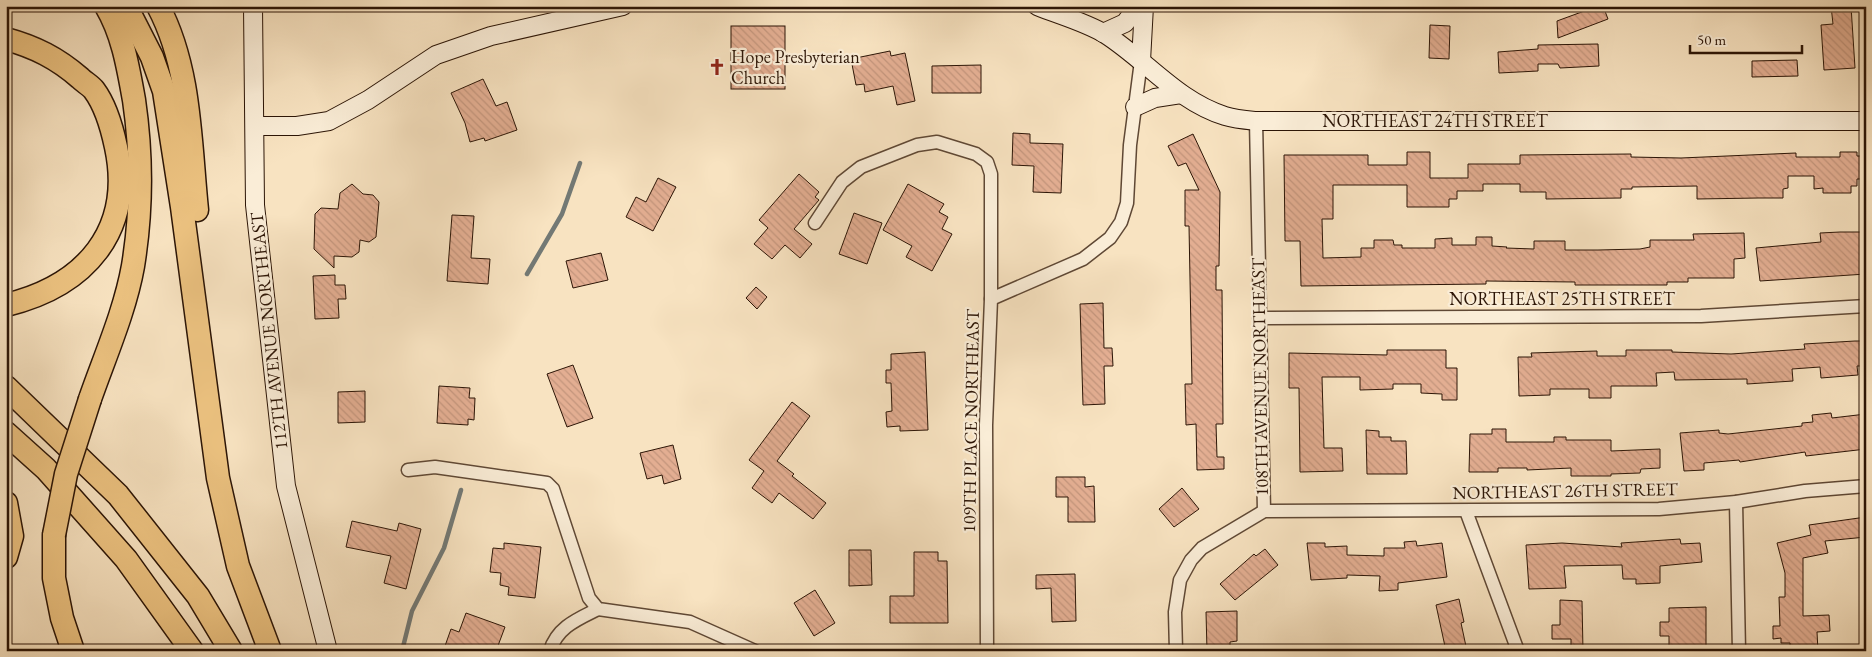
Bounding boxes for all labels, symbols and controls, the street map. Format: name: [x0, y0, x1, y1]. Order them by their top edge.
scale bar: [1690, 22, 1802, 54]
text: 50 m: [1697, 30, 1726, 49]
place label: Hope Presbyterian Church: [731, 45, 860, 89]
church icon: Hope Presbyterian Church: [707, 57, 727, 77]
street label: NORTHEAST 24TH STREET: [1322, 109, 1549, 132]
street label: 112TH AVENUE NORTHEAST: [245, 210, 292, 451]
street label: 108TH AVENUE NORTHEAST: [1246, 257, 1273, 496]
street label: NORTHEAST 25TH STREET: [1449, 287, 1676, 310]
street label: 109TH PLACE NORTHEAST: [957, 308, 984, 533]
street label: NORTHEAST 26TH STREET: [1452, 477, 1679, 504]

